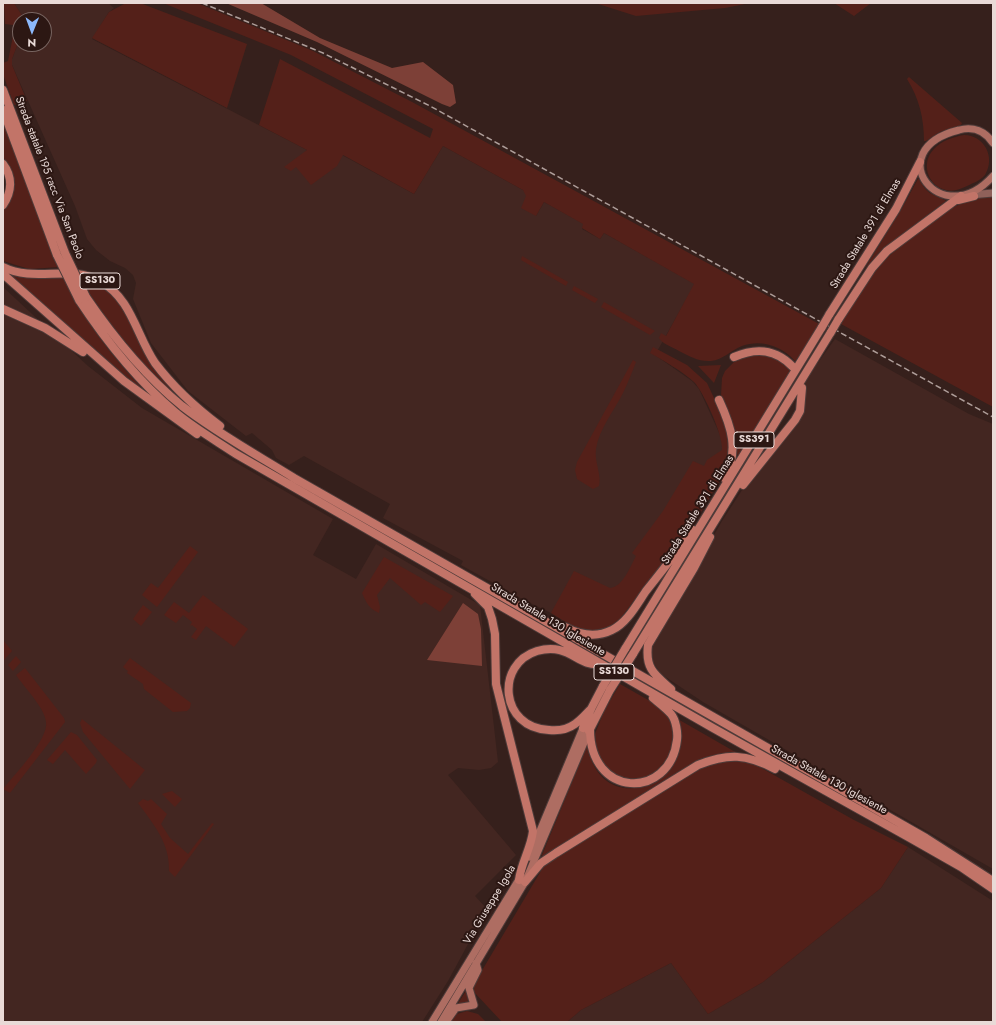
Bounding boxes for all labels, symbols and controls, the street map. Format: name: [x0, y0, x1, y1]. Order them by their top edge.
north arrow: [12, 12, 52, 52]
text: N: [27, 35, 36, 51]
street label: Strada statale 195 racc Via San Paolo: [12, 95, 86, 261]
street label: Strada Statale 391 di Elmas: [828, 177, 904, 291]
road number: SS130: [80, 273, 120, 289]
road number: SS391: [734, 432, 774, 448]
street label: Strada Statale 391 di Elmas: [659, 453, 737, 567]
street label: Strada Statale 130 Iglesiente: [488, 581, 608, 659]
road number: SS130: [594, 664, 634, 680]
street label: Strada Statale 130 Iglesiente: [768, 742, 890, 818]
street label: Via Giuseppe Igola: [461, 863, 519, 947]

